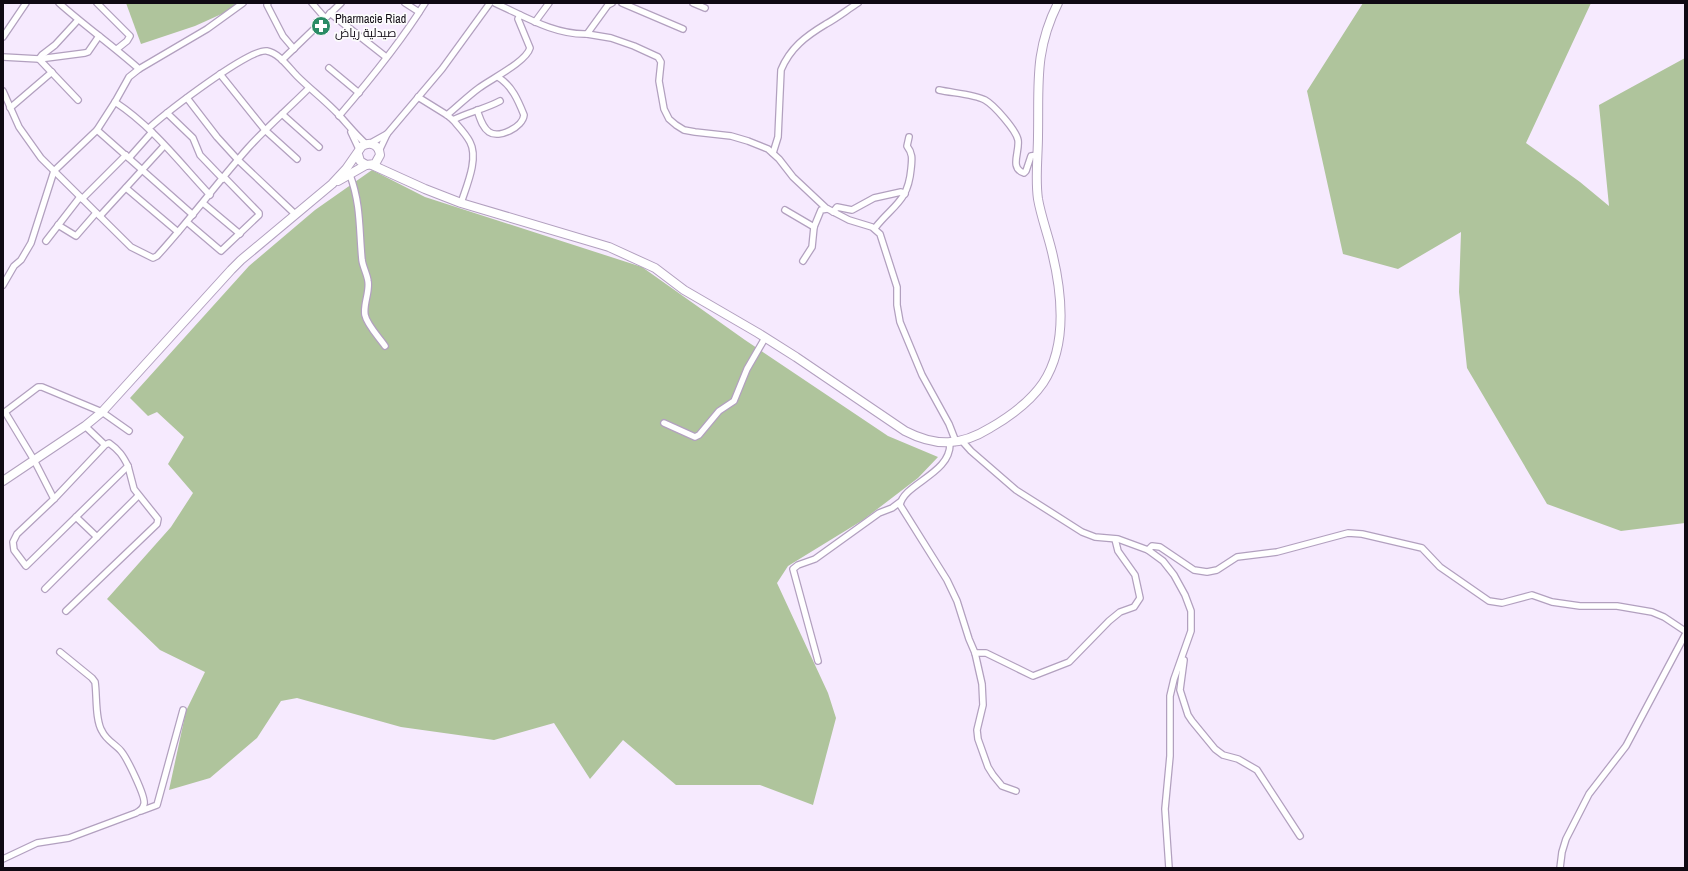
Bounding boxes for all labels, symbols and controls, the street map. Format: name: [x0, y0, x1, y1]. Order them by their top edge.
place label: Pharmacie Riad صيدلية رياض: [335, 11, 406, 41]
pharmacy icon: Pharmacie Riad صيدلية رياض: [310, 15, 332, 37]

